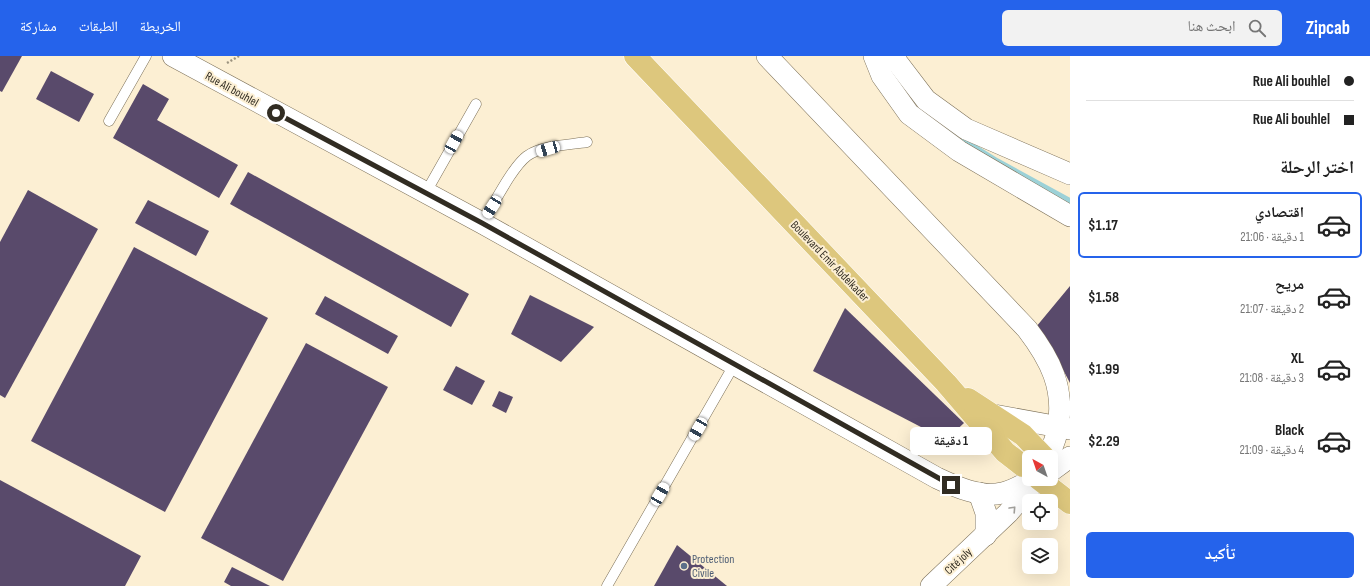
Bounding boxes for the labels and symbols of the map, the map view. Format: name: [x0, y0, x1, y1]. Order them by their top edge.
street label: Rue Ali bouhlel: [202, 69, 261, 110]
route start: [267, 104, 285, 122]
car: [443, 129, 465, 155]
car: [535, 140, 561, 158]
car: [481, 194, 503, 220]
street label: Boulevard Emir Abdelkader: [787, 218, 872, 305]
car: [687, 416, 709, 442]
callout: 1 دقيقة: [910, 427, 992, 455]
north arrow: [1022, 450, 1058, 486]
route end: [942, 476, 960, 494]
car: [649, 481, 671, 507]
one-way arrow: [1008, 506, 1015, 514]
street label: Cité joly: [941, 545, 976, 578]
place label: Protection Civile: [692, 552, 734, 581]
marker: Protection Civile: [679, 561, 689, 571]

